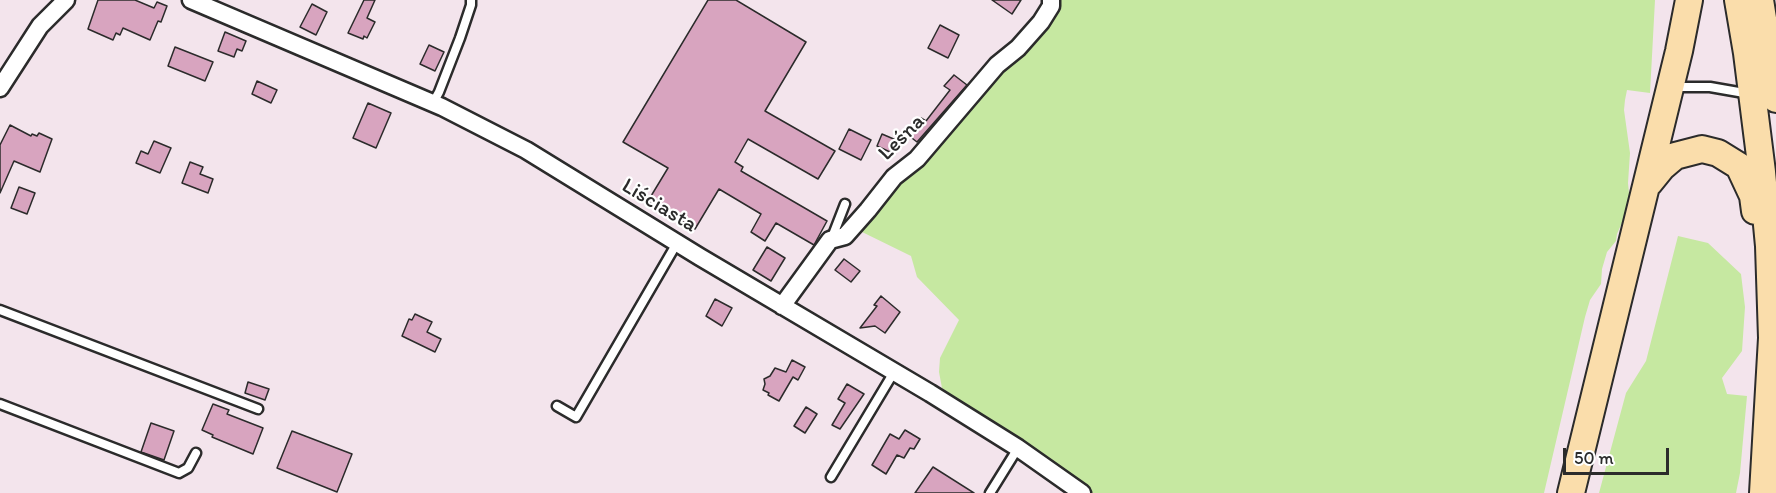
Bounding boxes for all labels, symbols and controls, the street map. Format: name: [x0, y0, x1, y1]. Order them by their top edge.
street label: Leśna: [873, 109, 931, 167]
street label: Liściasta: [616, 173, 702, 239]
scale bar: [1566, 436, 1672, 474]
text: 50 m: [1574, 447, 1614, 469]

